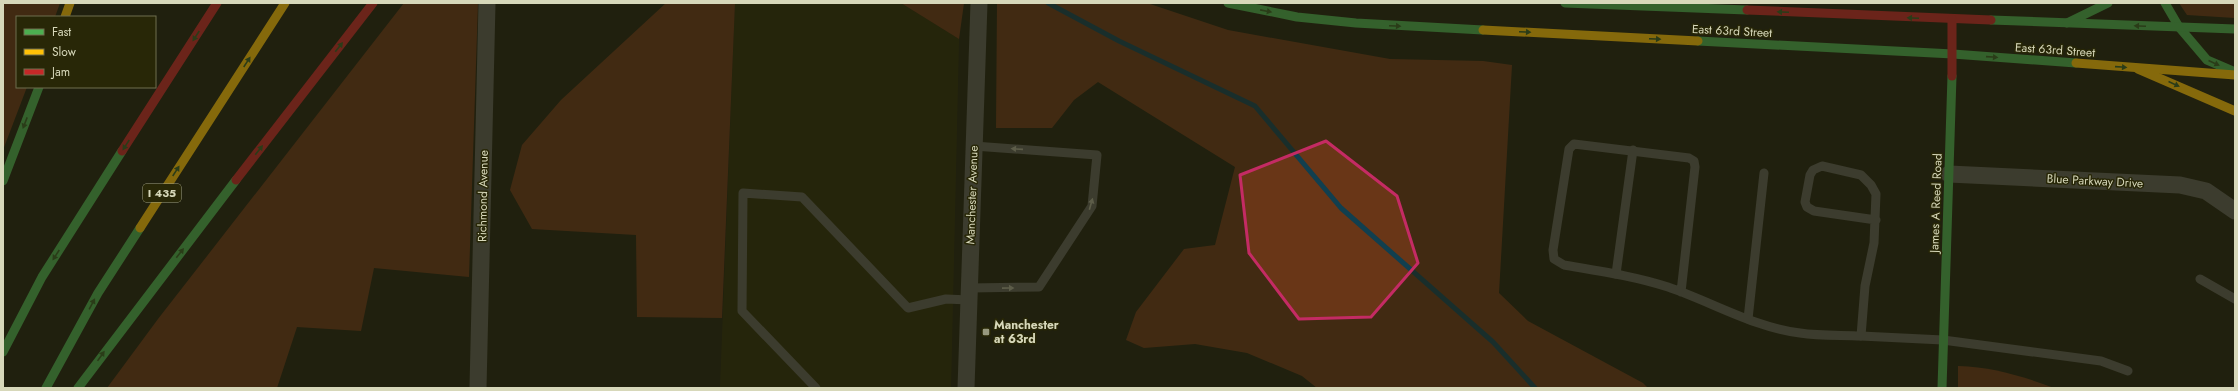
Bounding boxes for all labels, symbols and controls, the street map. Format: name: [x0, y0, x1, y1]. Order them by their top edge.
one-way arrow: [1260, 9, 1272, 15]
one-way arrow: [1777, 9, 1789, 16]
one-way arrow: [1907, 14, 1919, 21]
legend: [16, 16, 156, 88]
street label: East 63rd Street: [1691, 20, 1773, 42]
one-way arrow: [1389, 22, 1401, 29]
text: Fast: [52, 23, 71, 41]
one-way arrow: [2133, 23, 2146, 29]
one-way arrow: [1519, 29, 1531, 36]
one-way arrow: [192, 31, 200, 41]
one-way arrow: [1649, 36, 1662, 42]
street label: East 63rd Street: [2014, 38, 2096, 62]
one-way arrow: [335, 42, 343, 53]
text: Slow: [52, 43, 77, 61]
one-way arrow: [1986, 54, 1998, 61]
one-way arrow: [243, 57, 251, 67]
one-way arrow: [2209, 60, 2220, 66]
text: Jam: [50, 63, 70, 81]
one-way arrow: [2115, 64, 2128, 71]
one-way arrow: [2168, 81, 2179, 87]
one-way arrow: [21, 118, 27, 130]
one-way arrow: [122, 140, 130, 151]
one-way arrow: [255, 144, 263, 155]
street label: Manchester Avenue: [961, 145, 983, 245]
one-way arrow: [1011, 146, 1023, 153]
street label: Richmond Avenue: [473, 150, 493, 242]
street label: James A Reed Road: [1925, 153, 1947, 255]
one-way arrow: [173, 165, 180, 177]
street label: Blue Parkway Drive: [2046, 169, 2144, 193]
road number: I 435: [143, 184, 181, 202]
one-way arrow: [1088, 197, 1094, 209]
one-way arrow: [175, 247, 184, 258]
one-way arrow: [52, 250, 60, 260]
one-way arrow: [1002, 285, 1015, 291]
one-way arrow: [88, 299, 95, 310]
place label: Manchester at 63rd: [994, 316, 1059, 348]
marker: Manchester at 63rd: [981, 327, 991, 337]
one-way arrow: [97, 351, 105, 361]

